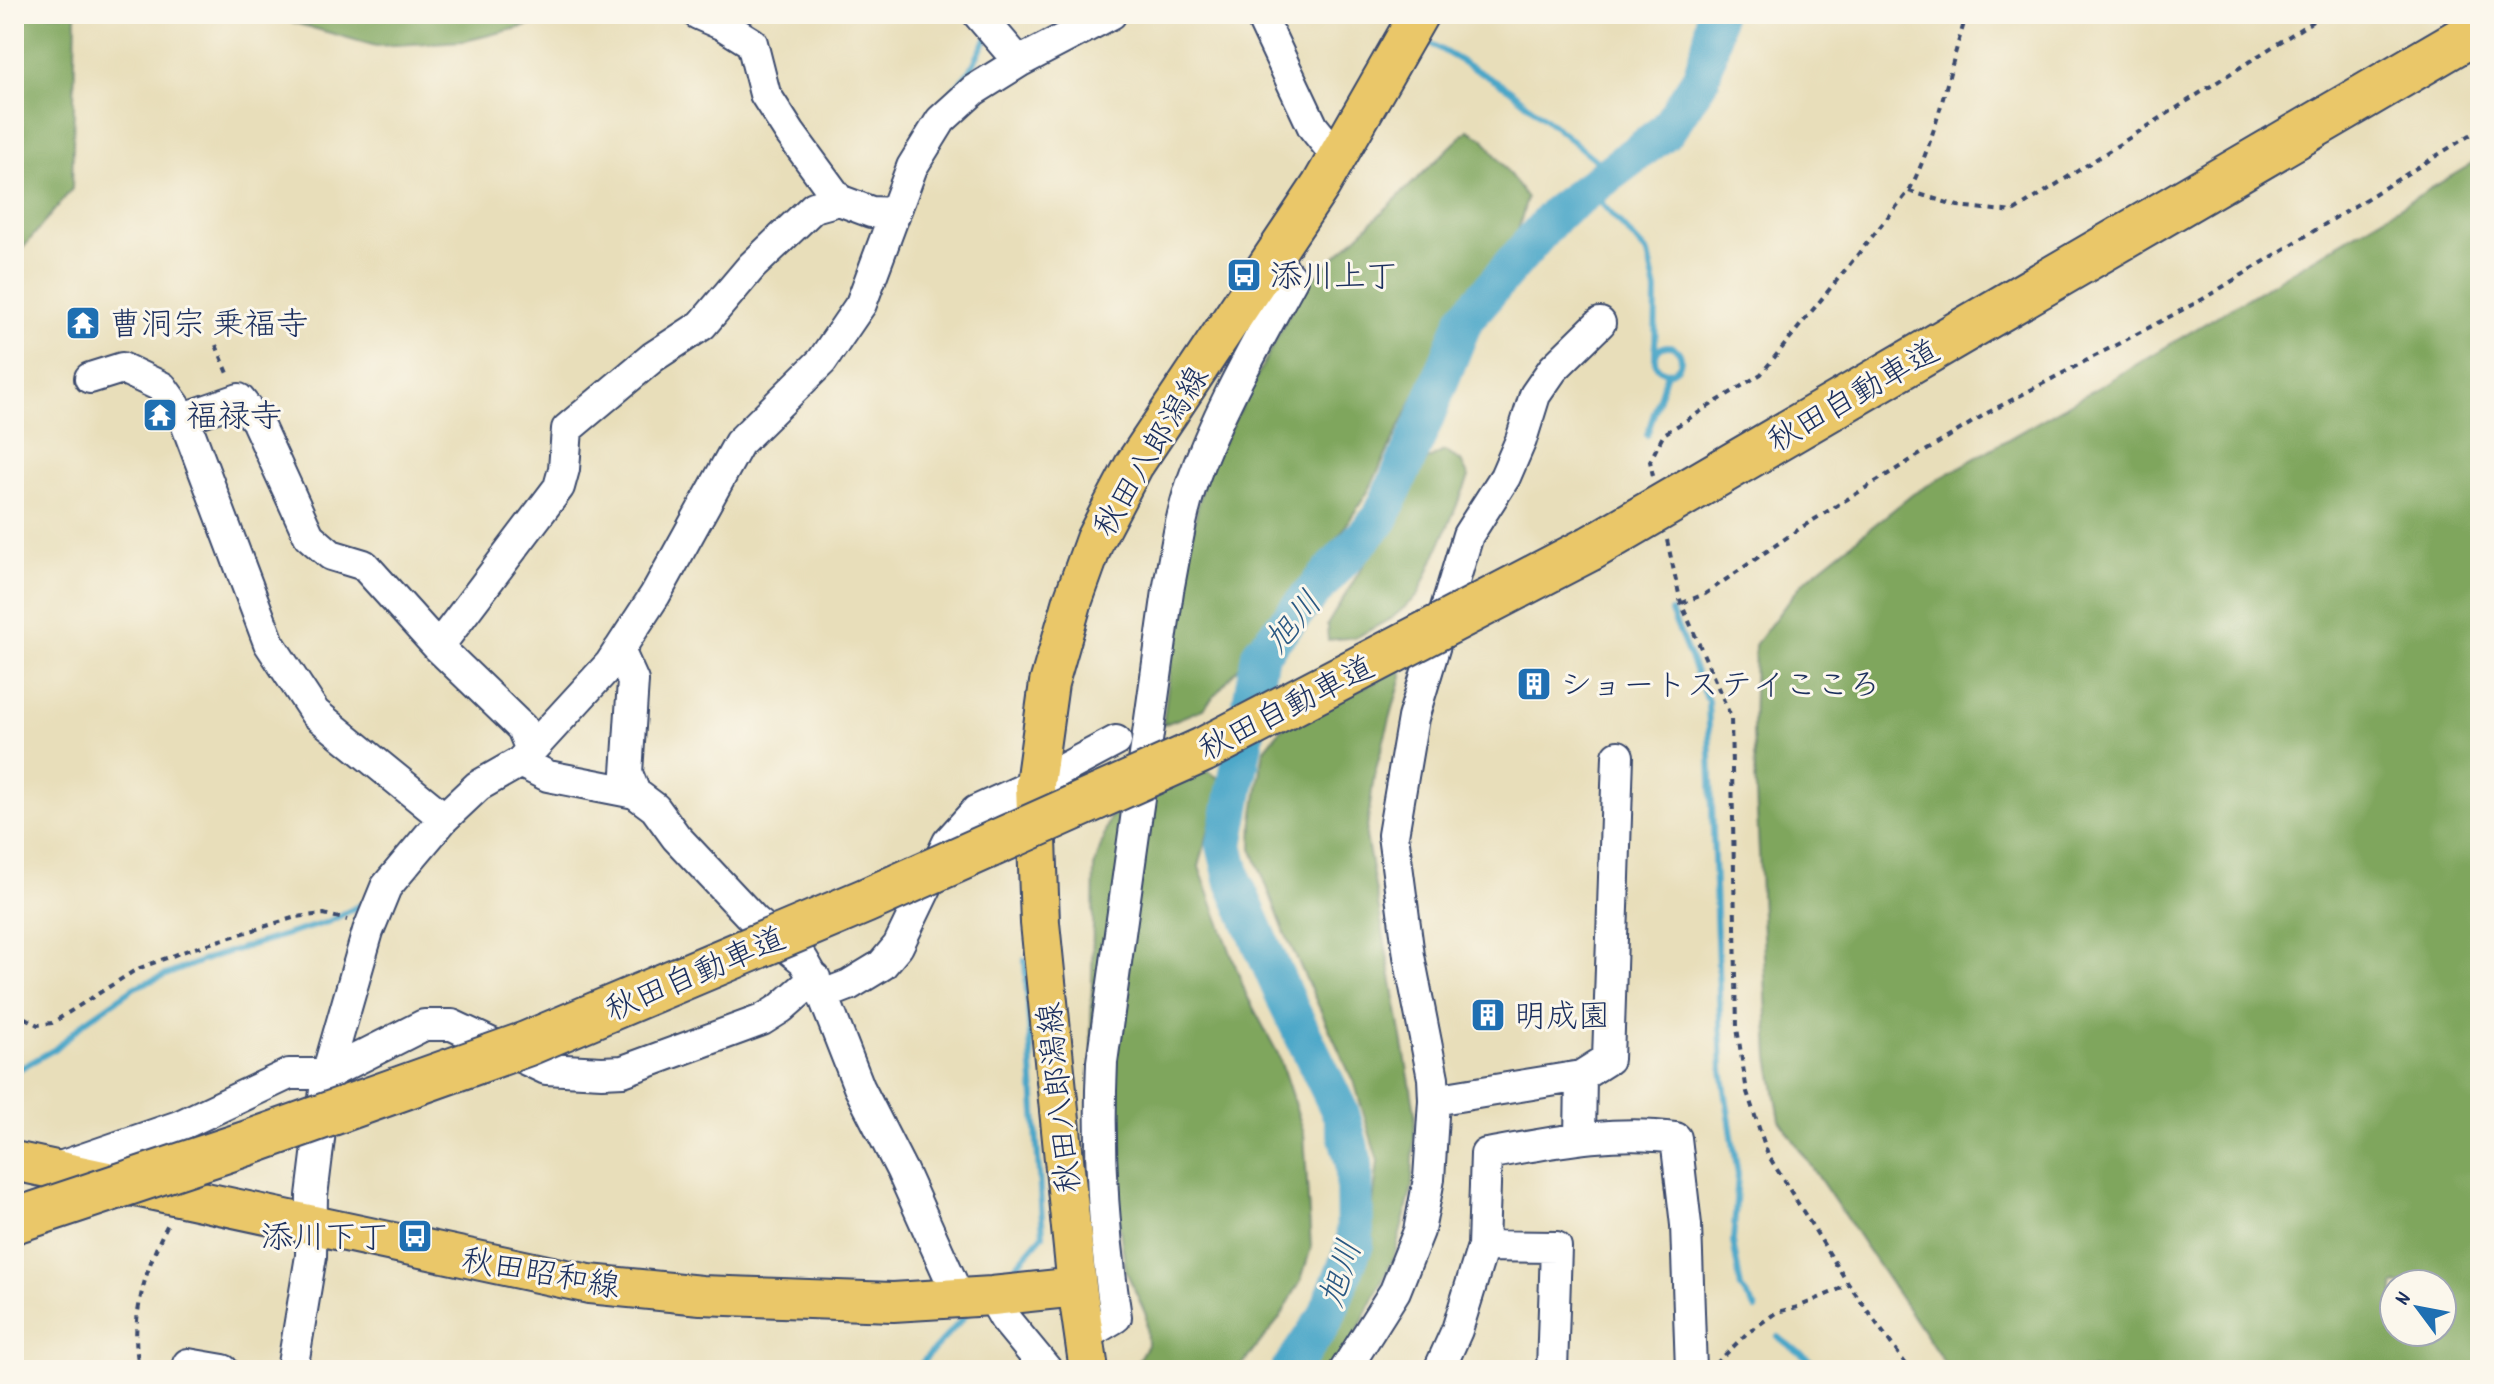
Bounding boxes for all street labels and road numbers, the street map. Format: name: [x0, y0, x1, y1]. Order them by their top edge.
street label: 秋田自動車道: [1761, 331, 1950, 467]
street label: 秋田八郎潟線: [1085, 359, 1223, 548]
street label: 秋田自動車道: [1192, 647, 1384, 776]
street label: 秋田自動車道: [600, 919, 794, 1036]
street label: 秋田八郎潟線: [1030, 1000, 1096, 1195]
street label: 秋田昭和線: [457, 1240, 623, 1313]

